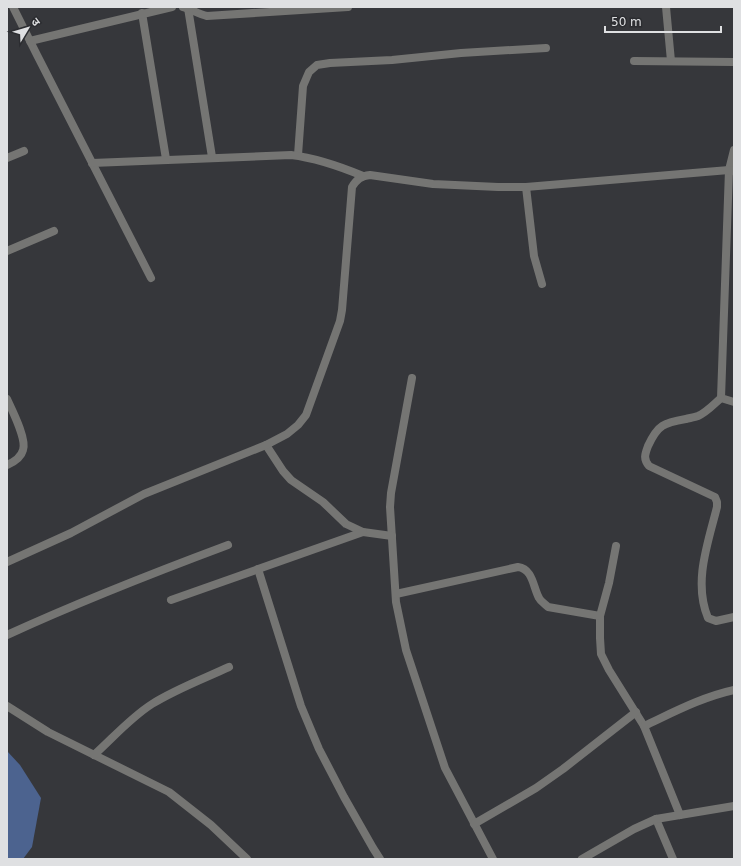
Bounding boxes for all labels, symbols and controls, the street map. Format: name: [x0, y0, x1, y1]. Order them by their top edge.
north arrow: [8, 8, 48, 48]
scale bar: [605, 8, 721, 34]
text: 50 m: [611, 15, 642, 29]
text: उ: [28, 16, 43, 29]

